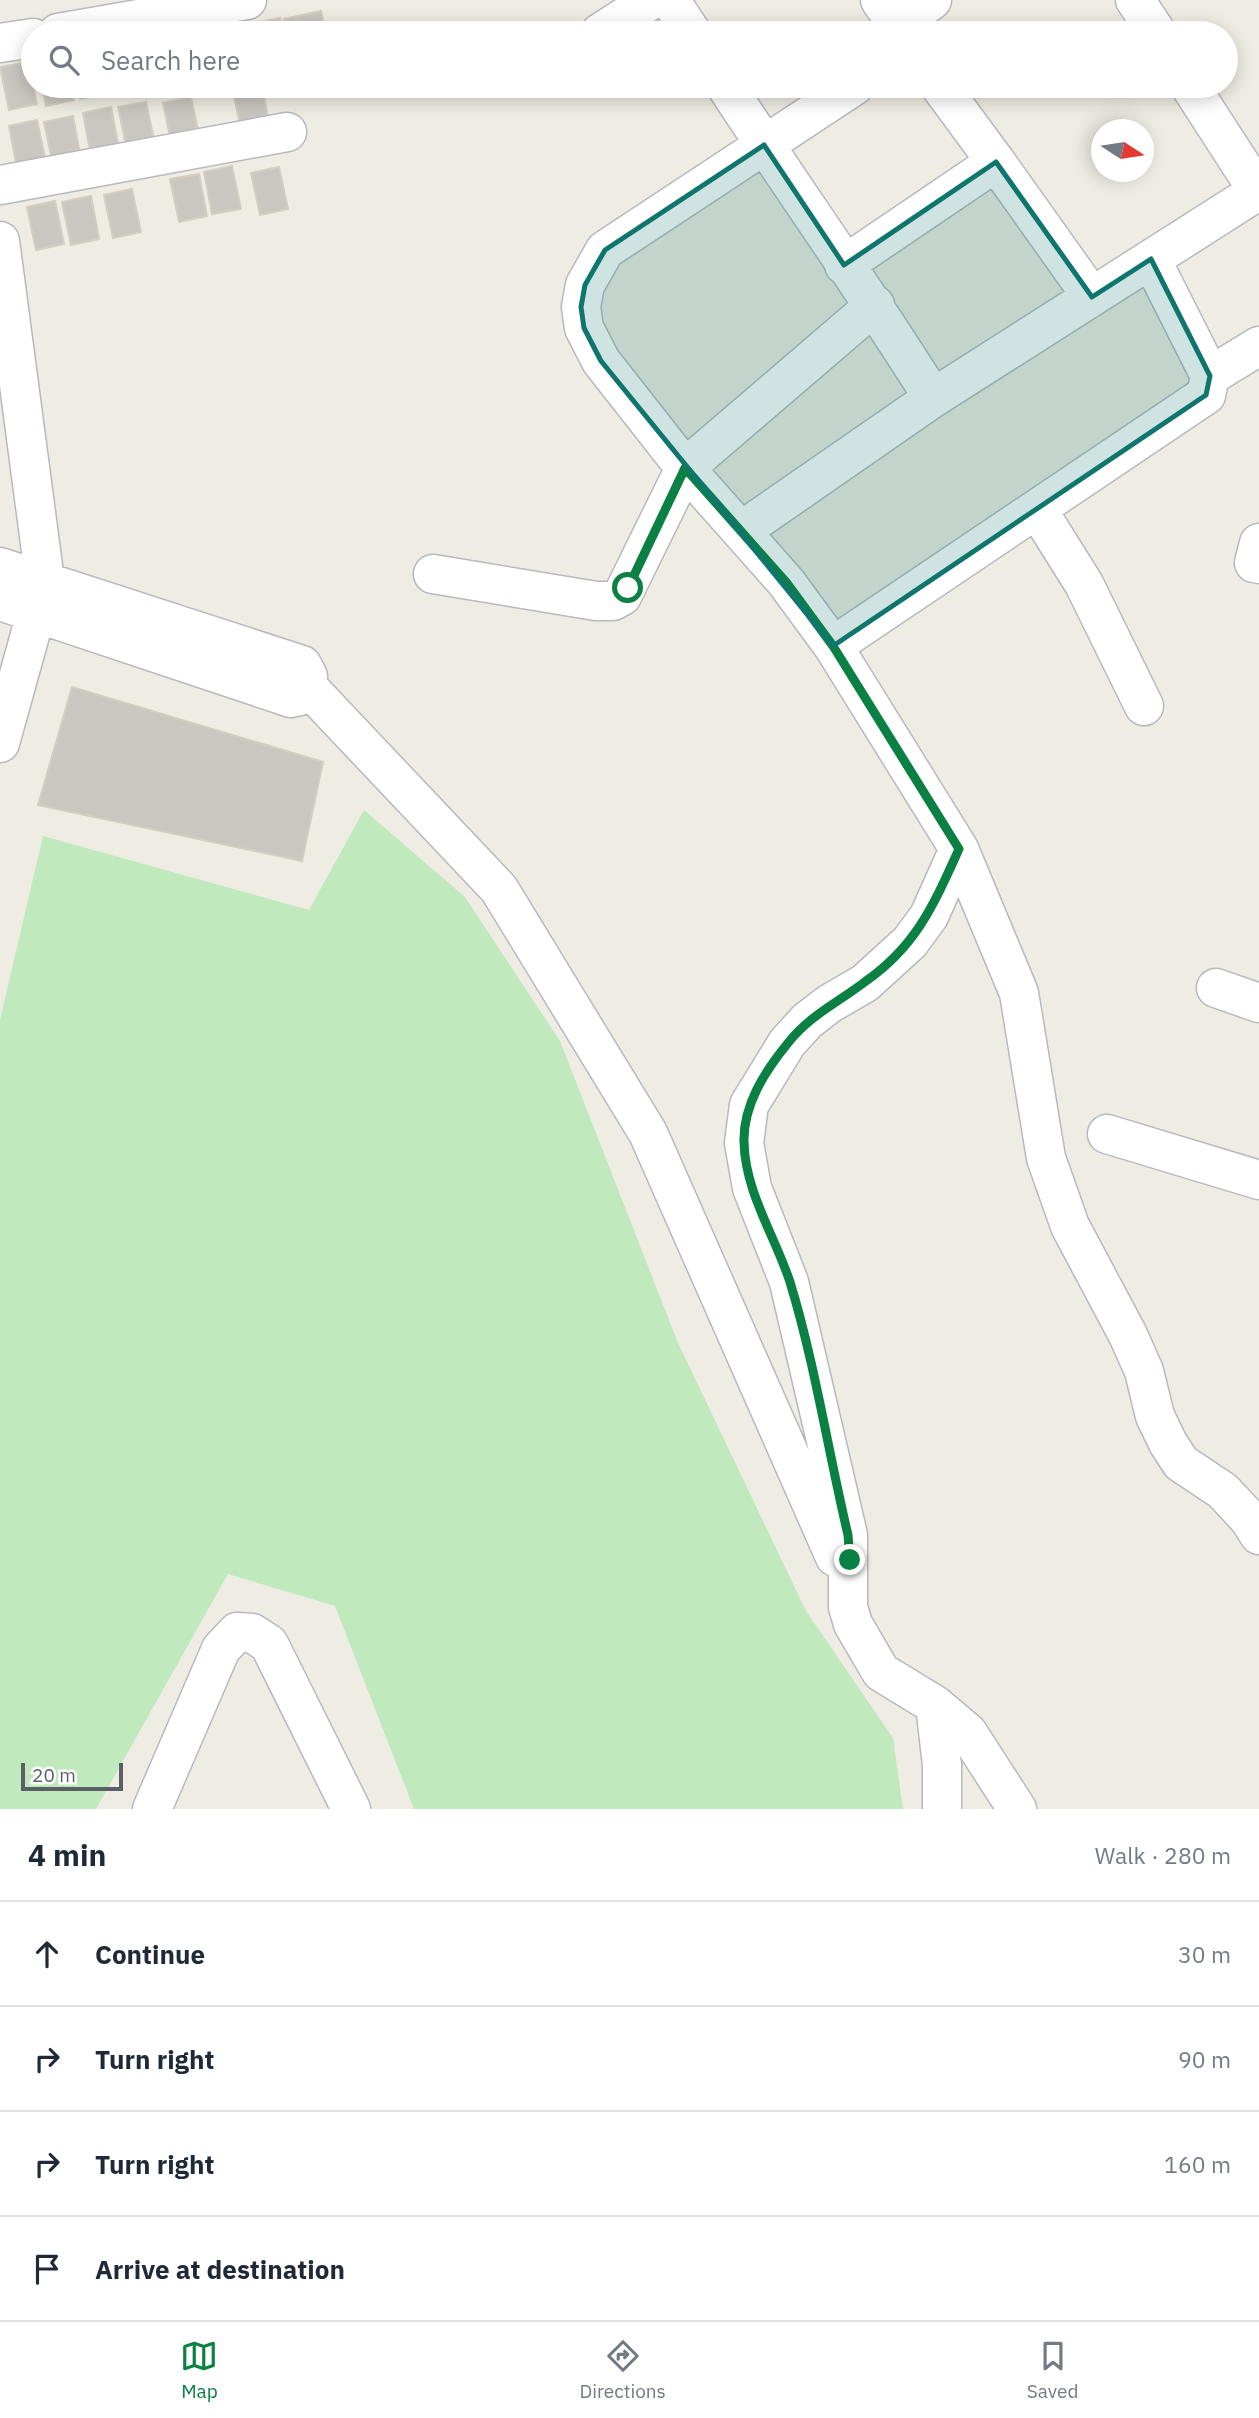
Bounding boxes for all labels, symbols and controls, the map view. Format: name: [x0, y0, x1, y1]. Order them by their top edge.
search box: [21, 21, 1238, 98]
icon: search: [45, 41, 83, 79]
text: Search here: [101, 43, 240, 77]
north arrow: [1091, 119, 1154, 182]
route start: [612, 572, 643, 603]
route end: [834, 1544, 865, 1575]
scale bar: [21, 1760, 122, 1792]
text: 20 m: [32, 1763, 76, 1787]
text: 4 min: [28, 1835, 106, 1874]
text: Walk · 280 m: [1095, 1840, 1231, 1870]
icon: ahead: [28, 1935, 66, 1973]
text: Continue: [95, 1937, 205, 1971]
text: 30 m: [1178, 1939, 1231, 1969]
icon: right: [28, 2040, 66, 2078]
text: Turn right: [95, 2042, 214, 2076]
text: 90 m: [1178, 2044, 1231, 2074]
icon: right: [28, 2145, 66, 2183]
text: Turn right: [95, 2147, 214, 2181]
text: 160 m: [1164, 2149, 1231, 2179]
icon: arrive: [28, 2250, 66, 2288]
text: Arrive at destination: [95, 2252, 345, 2286]
tab: Map: [180, 2337, 218, 2403]
tab: Directions: [579, 2337, 666, 2403]
tab: Saved: [1027, 2337, 1079, 2403]

